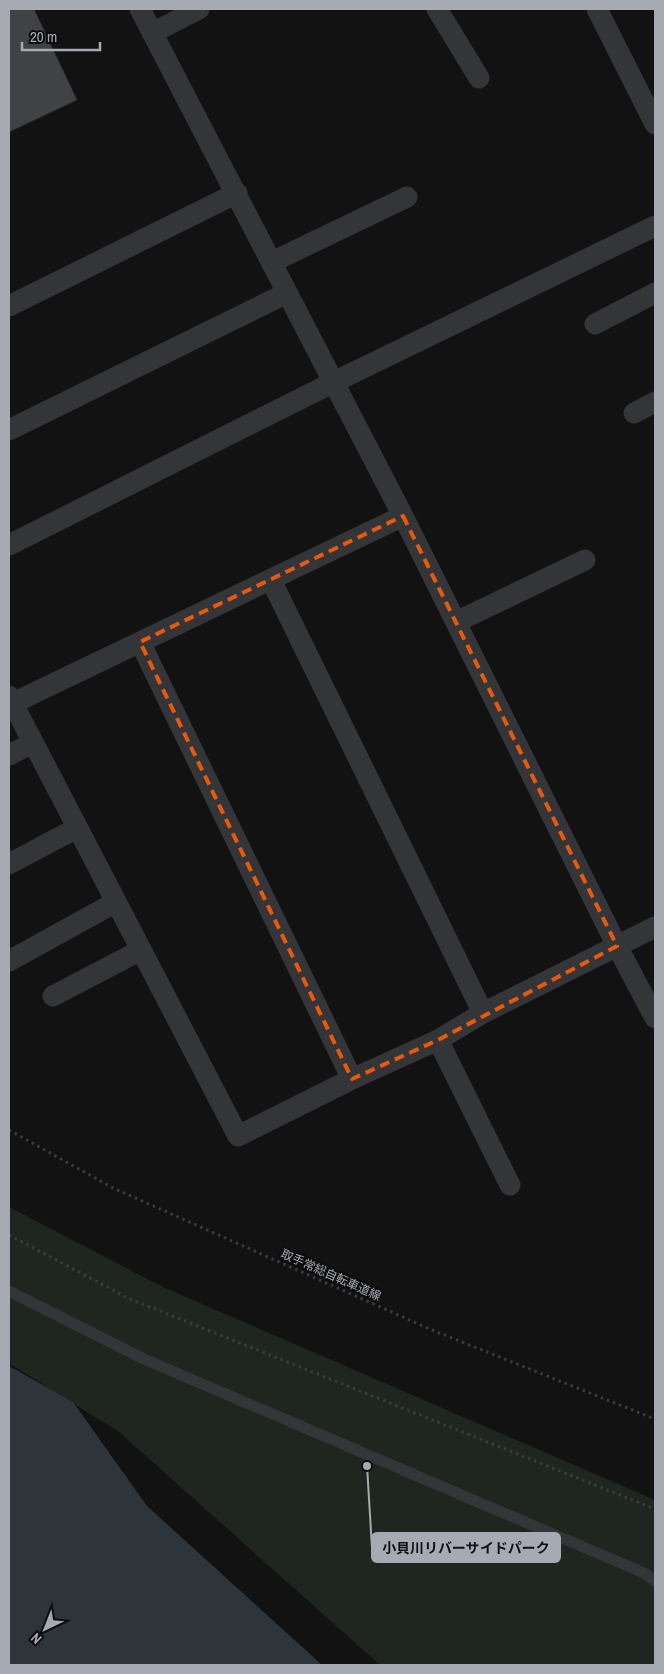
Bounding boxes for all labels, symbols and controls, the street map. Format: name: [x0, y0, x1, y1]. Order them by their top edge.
scale bar: [22, 20, 100, 52]
text: 20 m: [30, 26, 57, 47]
street label: 取手常総自転車道線: [278, 1246, 384, 1304]
callout: 小貝川リバーサイドパーク: [372, 1533, 560, 1562]
text: 小貝川リバーサイドパーク: [382, 1539, 550, 1557]
north arrow: [20, 1604, 70, 1654]
text: N: [27, 1629, 45, 1648]

